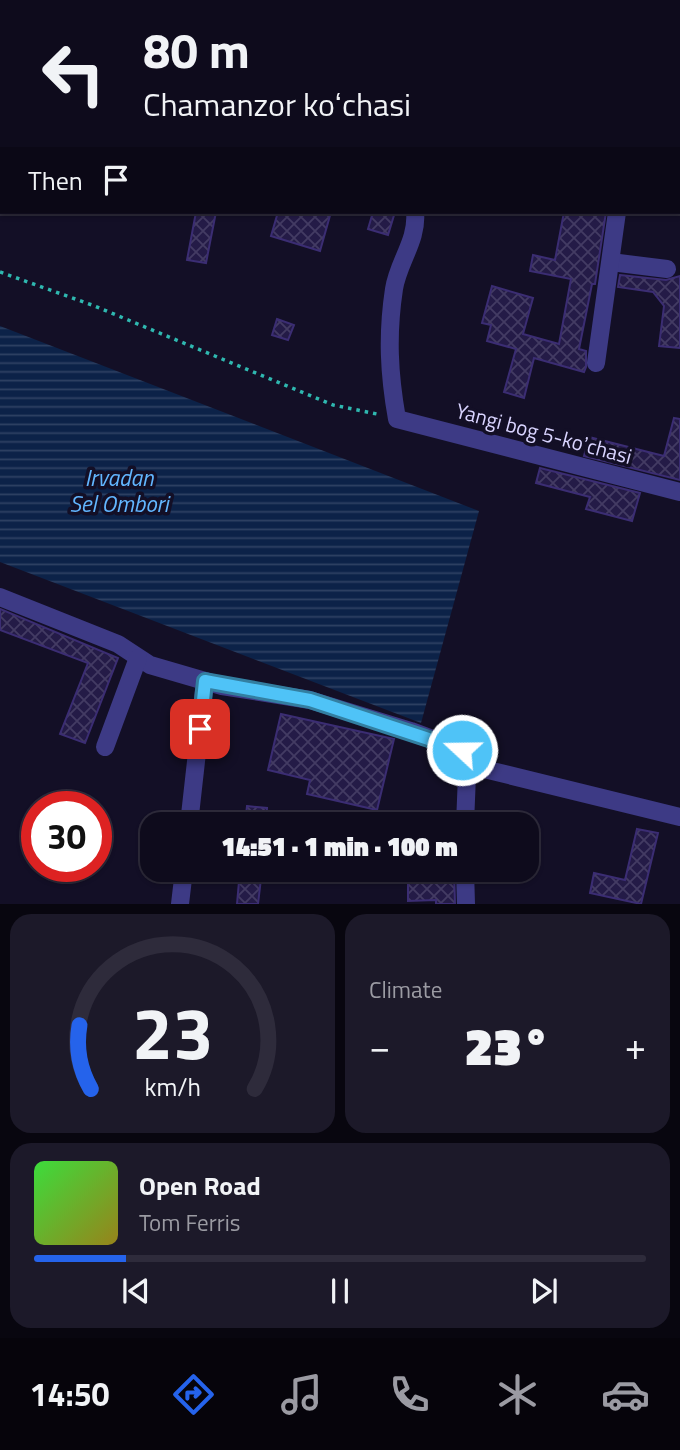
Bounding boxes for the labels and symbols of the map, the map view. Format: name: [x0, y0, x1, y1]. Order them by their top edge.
street label: Yangi bog 5-koʼchasi: [452, 394, 636, 472]
water label: Irvadan Sel Ombori: [69, 460, 171, 521]
pin: [170, 699, 230, 759]
position arrow: [425, 713, 499, 787]
speed limit sign: 30: [21, 791, 112, 882]

